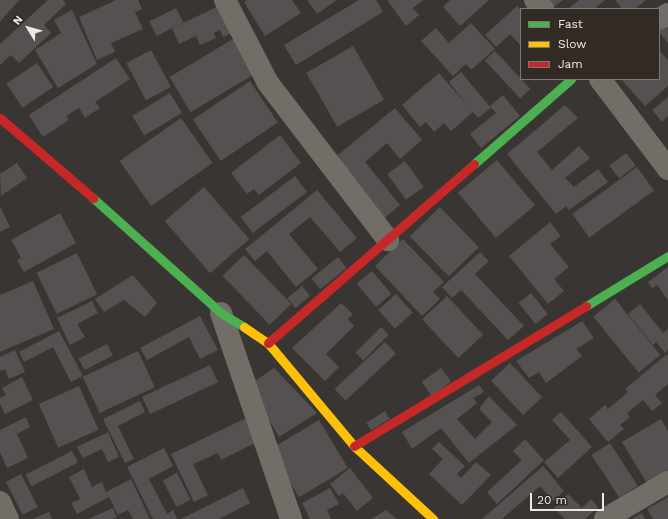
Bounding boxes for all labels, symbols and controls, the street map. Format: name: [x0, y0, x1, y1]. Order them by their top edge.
north arrow: [8, 8, 48, 48]
legend: [520, 8, 660, 80]
text: N: [10, 13, 26, 28]
text: Fast: [558, 17, 583, 31]
text: Slow: [558, 37, 586, 51]
text: Jam: [558, 57, 583, 71]
scale bar: [532, 485, 606, 511]
text: 20 m: [537, 493, 567, 507]

